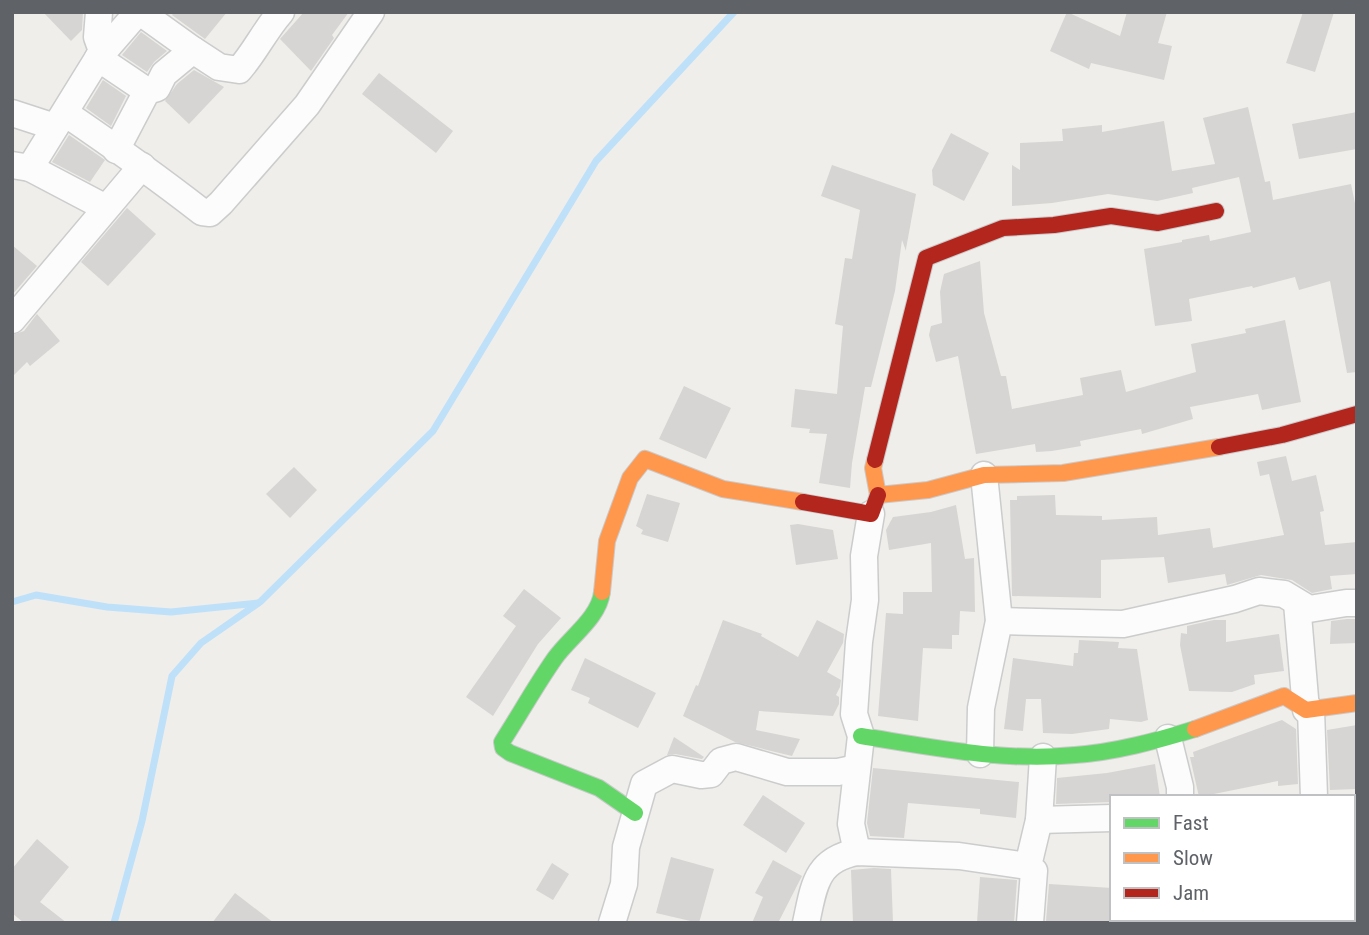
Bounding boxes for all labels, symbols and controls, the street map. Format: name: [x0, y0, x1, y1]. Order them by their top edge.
legend: [1110, 795, 1355, 921]
text: Fast: [1173, 811, 1209, 835]
text: Slow: [1173, 846, 1213, 870]
text: Jam: [1173, 881, 1209, 905]

